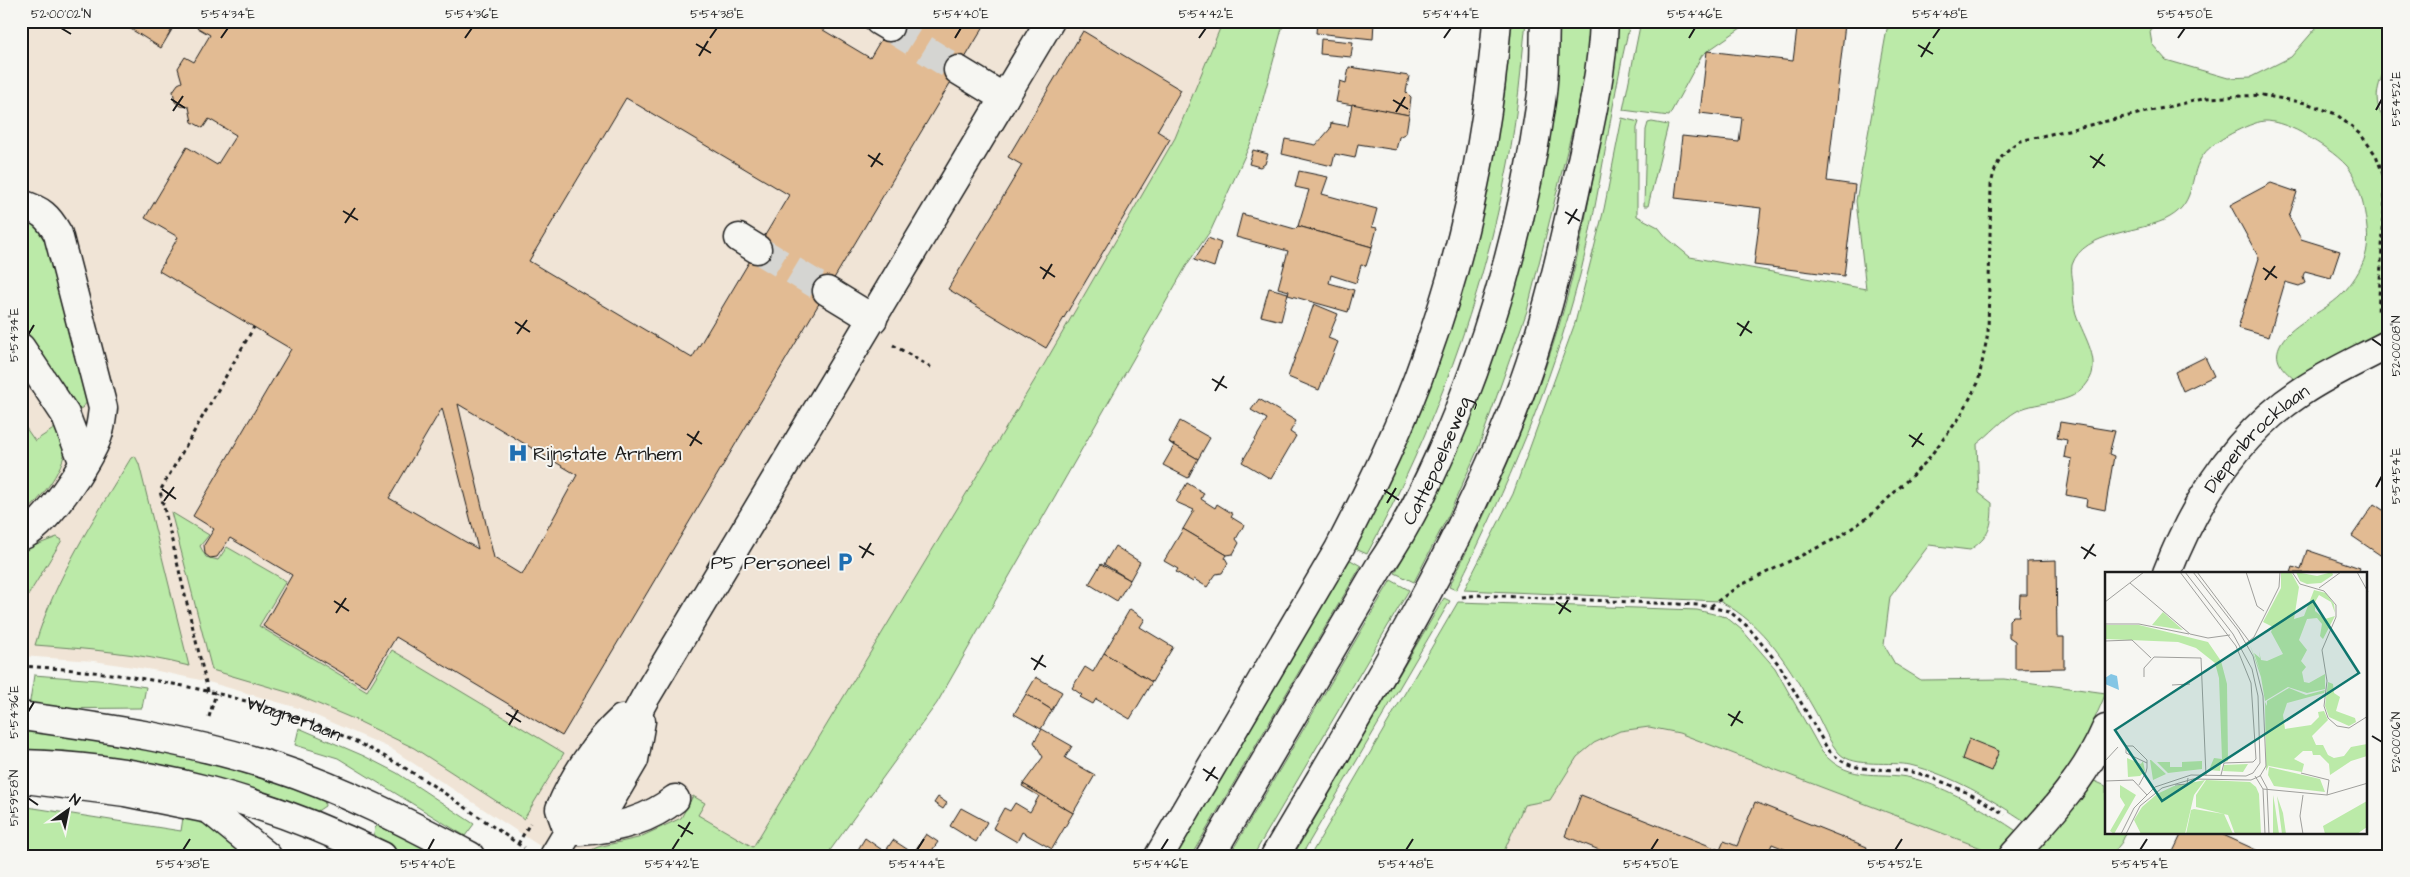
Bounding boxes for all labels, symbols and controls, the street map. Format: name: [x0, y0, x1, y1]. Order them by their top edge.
text: 52°00'02"N: [31, 6, 91, 23]
text: 5°54'34"E: [201, 6, 255, 23]
text: 5°54'36"E: [445, 6, 499, 23]
text: 5°54'38"E: [690, 6, 744, 23]
text: 5°54'40"E: [933, 6, 989, 23]
text: 5°54'42"E: [1179, 6, 1233, 23]
text: 5°54'44"E: [1423, 6, 1479, 23]
text: 5°54'46"E: [1667, 6, 1723, 23]
text: 5°54'48"E: [1912, 6, 1968, 23]
text: 5°54'50"E: [2157, 6, 2213, 23]
text: 5°54'52"E: [2388, 71, 2405, 127]
text: 5°54'34"E: [6, 308, 23, 362]
text: 52°00'08"N: [2388, 315, 2405, 376]
street label: Diepenbrocklaan: [2198, 378, 2315, 498]
street label: Cattepoelseweg: [1396, 392, 1479, 530]
place label: Rijnstate Arnhem: [533, 441, 682, 468]
hospital icon: Rijnstate Arnhem: [507, 442, 529, 464]
text: 5°54'54"E: [2388, 448, 2405, 504]
place label: P5 Personeel: [711, 550, 830, 577]
parking icon: P5 Personeel: [834, 551, 856, 573]
inset map: [2105, 572, 2368, 834]
text: 5°54'36"E: [6, 685, 23, 739]
street label: Wagnerlaan: [243, 690, 345, 749]
text: 52°00'06"N: [2388, 711, 2405, 772]
text: 51°59'58"N: [6, 769, 23, 826]
north arrow: [42, 784, 92, 834]
text: N: [65, 789, 84, 811]
text: 5°54'38"E: [156, 856, 210, 873]
text: 5°54'40"E: [400, 856, 456, 873]
text: 5°54'42"E: [645, 856, 699, 873]
text: 5°54'44"E: [889, 856, 945, 873]
text: 5°54'46"E: [1133, 856, 1189, 873]
text: 5°54'48"E: [1378, 856, 1434, 873]
text: 5°54'50"E: [1623, 856, 1679, 873]
text: 5°54'52"E: [1867, 856, 1923, 873]
text: 5°54'54"E: [2112, 856, 2168, 873]

